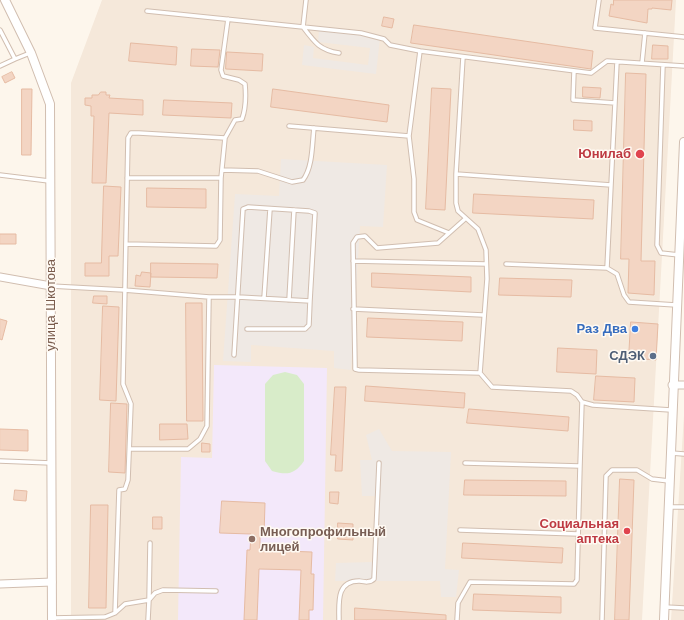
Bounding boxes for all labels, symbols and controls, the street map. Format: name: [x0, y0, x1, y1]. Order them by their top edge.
place label: Юнилаб: [578, 146, 631, 162]
marker: Юнилаб: [634, 148, 646, 160]
street label: улица Шкотова: [43, 259, 59, 351]
place label: Раз Два: [577, 321, 627, 337]
marker: Раз Два: [630, 324, 640, 334]
place label: СДЭК: [609, 348, 645, 364]
marker: СДЭК: [648, 351, 658, 361]
place label: Социальная аптека: [540, 516, 619, 547]
place label: Многопрофильный лицей: [260, 524, 386, 555]
marker: Социальная аптека: [622, 526, 632, 536]
marker: Многопрофильный лицей: [247, 534, 257, 544]

